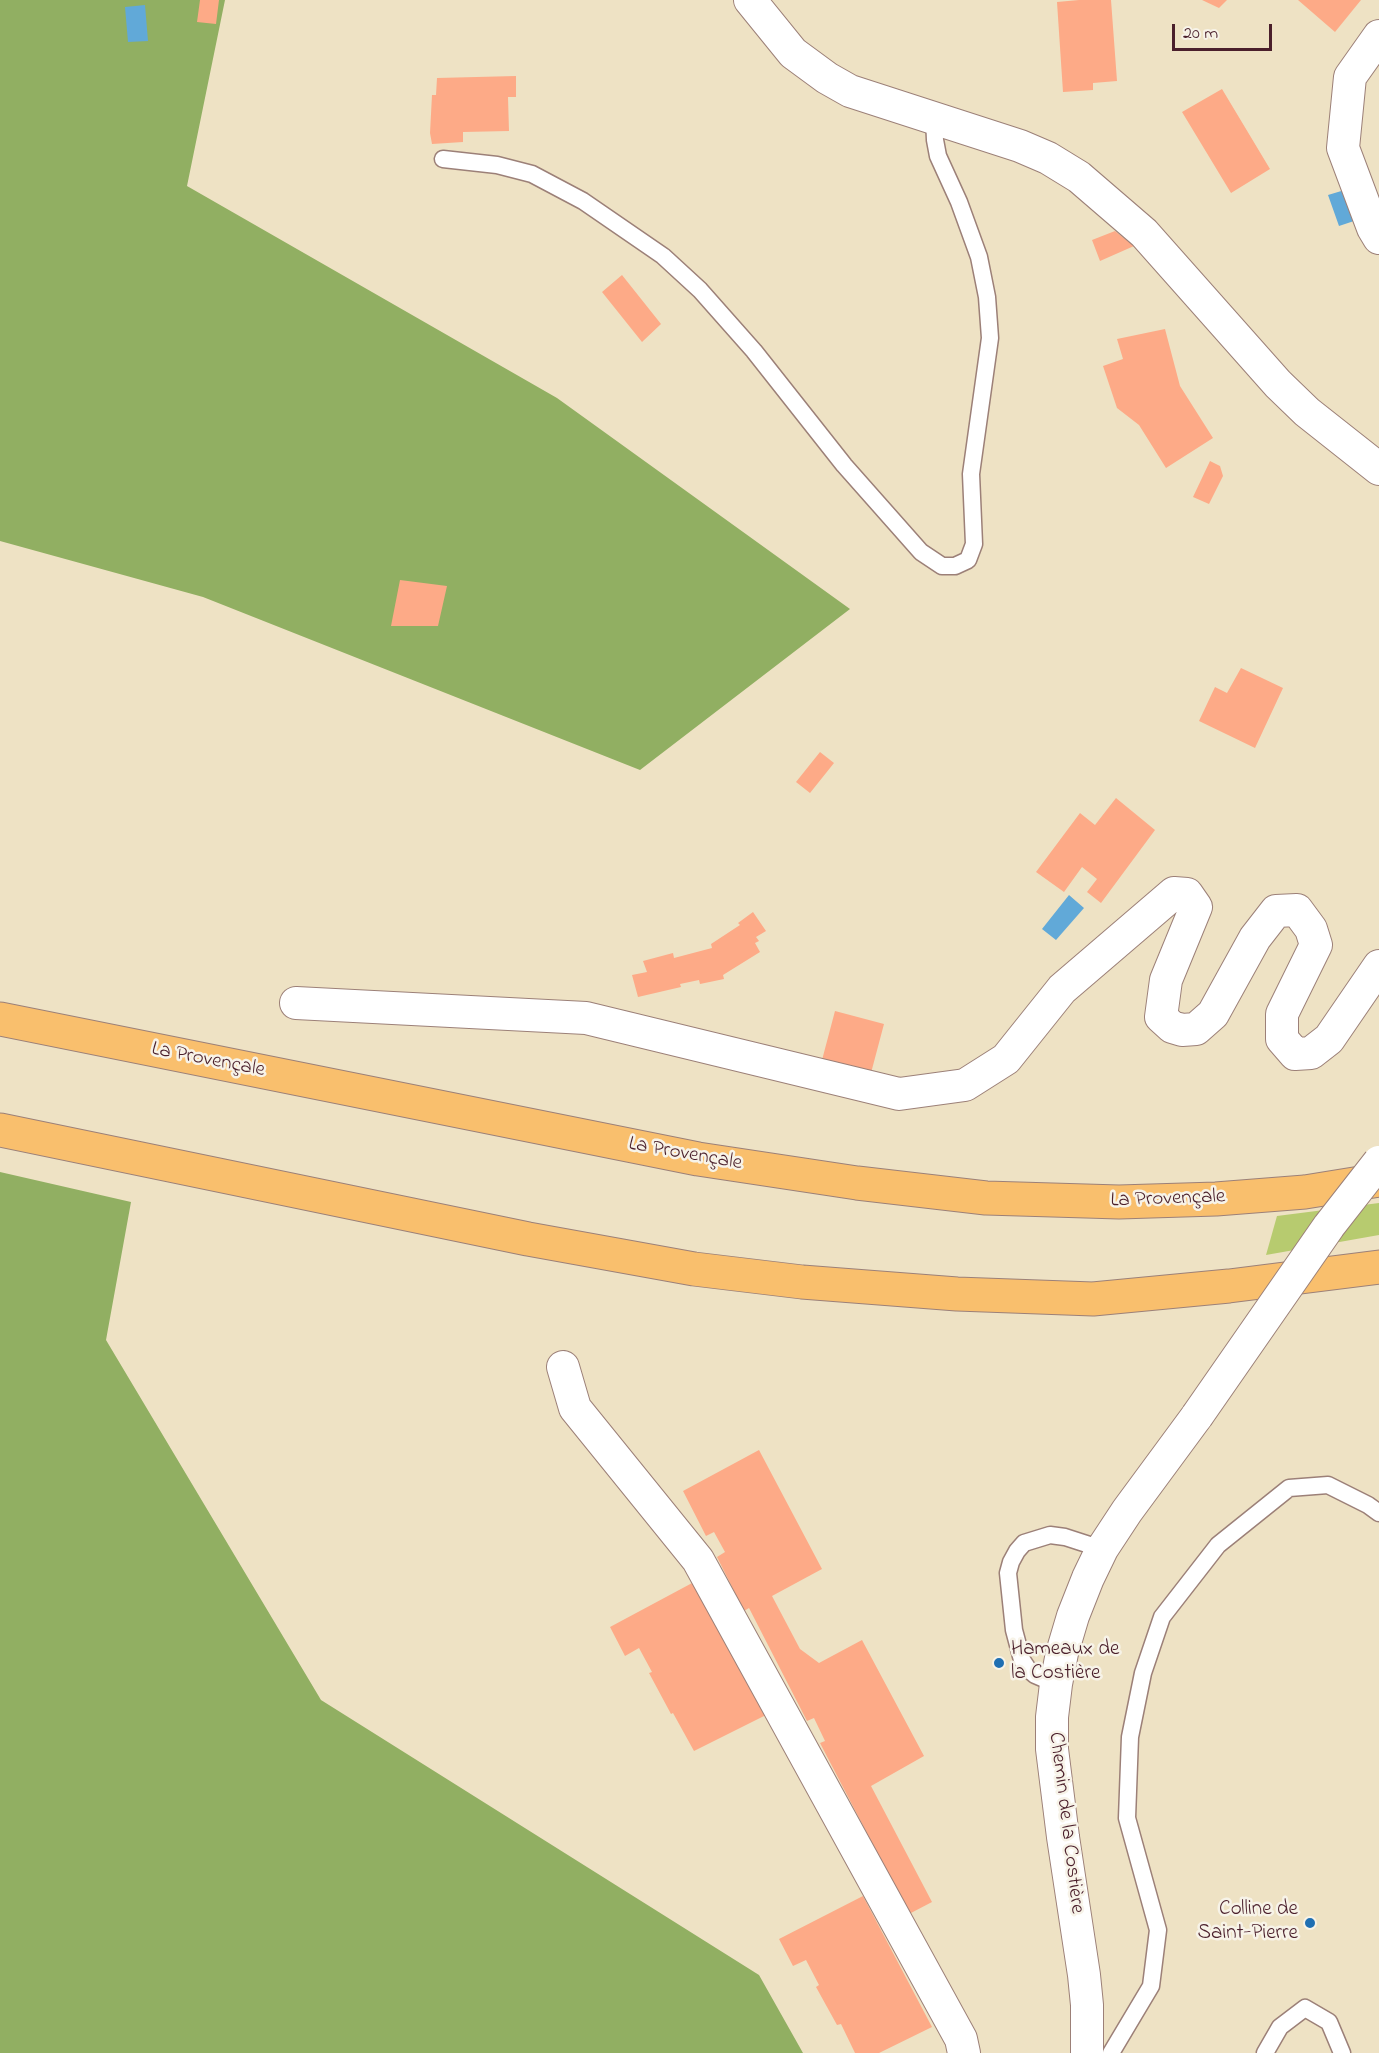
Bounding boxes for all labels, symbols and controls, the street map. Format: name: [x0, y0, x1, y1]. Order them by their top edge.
scale bar: [1175, 12, 1276, 50]
text: 20 m: [1183, 21, 1218, 47]
street label: La Provençale: [149, 1038, 267, 1084]
street label: La Provençale: [626, 1133, 744, 1177]
street label: La Provençale: [1110, 1185, 1226, 1215]
place label: Hameaux de la Costière: [1011, 1638, 1119, 1688]
marker: Hameaux de la Costière: [992, 1656, 1006, 1670]
street label: Chemin de la Costière: [1041, 1731, 1089, 1915]
place label: Colline de Saint-Pierre: [1198, 1898, 1298, 1948]
marker: Colline de Saint-Pierre: [1303, 1916, 1317, 1930]

